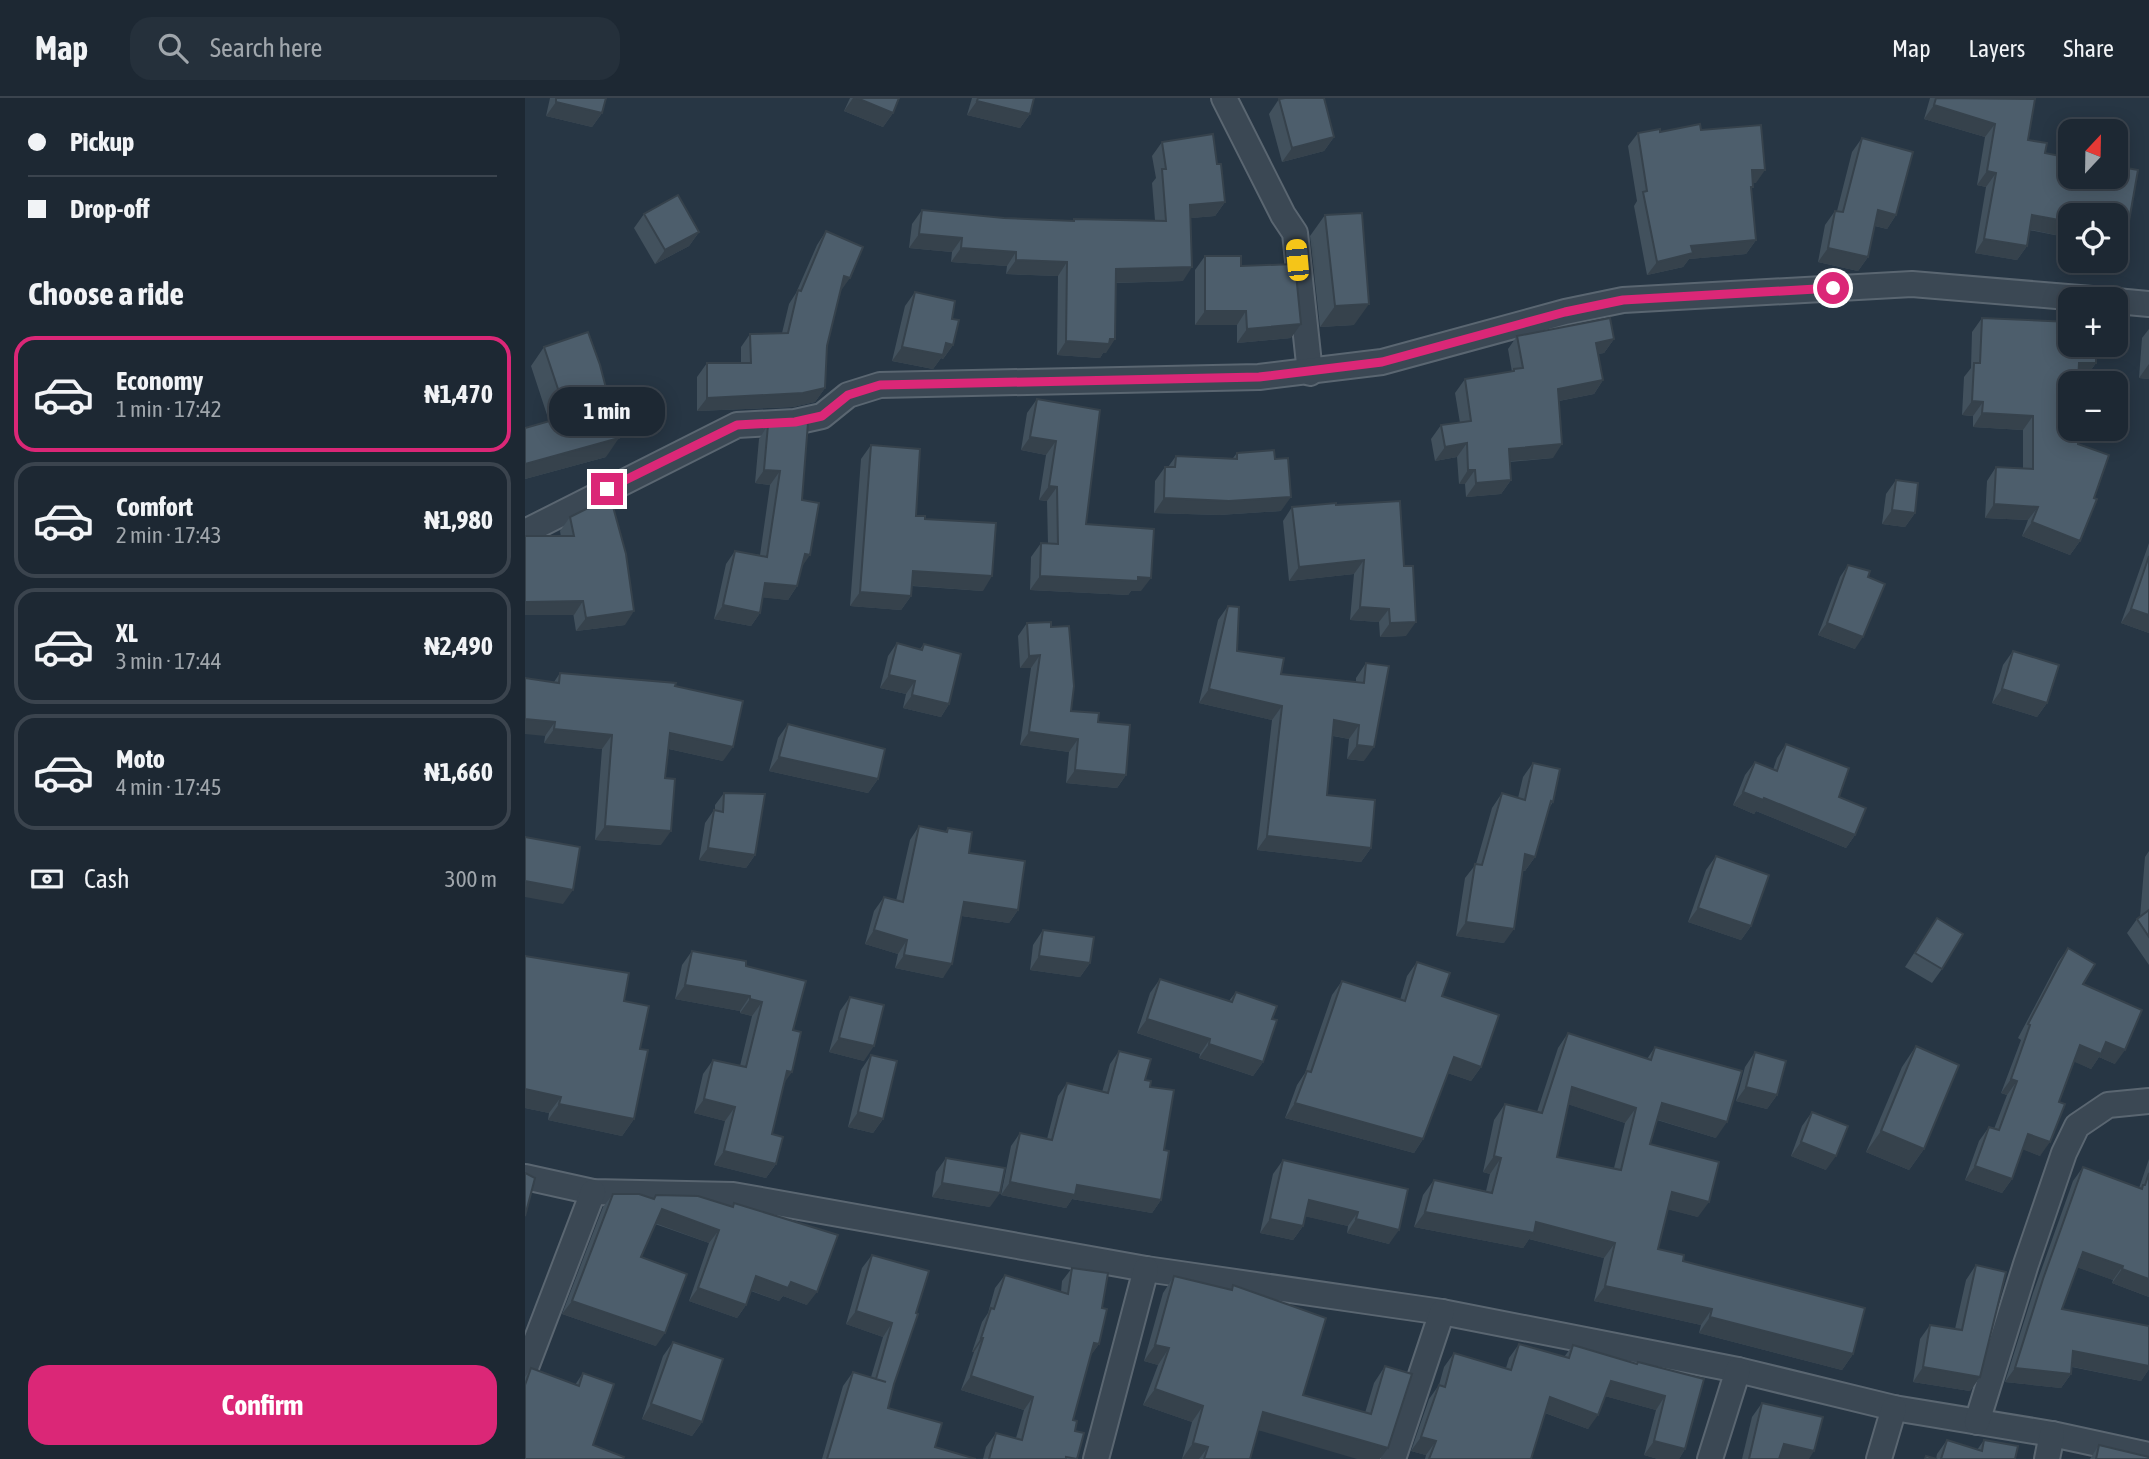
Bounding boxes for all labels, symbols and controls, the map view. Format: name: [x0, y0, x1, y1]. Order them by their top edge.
search box: [130, 17, 620, 80]
text: Map: [35, 29, 88, 67]
icon: search: [154, 29, 192, 67]
text: Search here: [210, 33, 322, 63]
text: Map: [1892, 35, 1931, 62]
text: Layers: [1969, 35, 2025, 62]
text: Share: [2063, 35, 2114, 62]
north arrow: [2058, 119, 2128, 189]
map controls: [2058, 119, 2128, 441]
text: Pickup: [70, 127, 134, 157]
text: Drop-off: [70, 194, 150, 224]
button: locate: [2058, 203, 2128, 273]
car: [1285, 238, 1310, 282]
route start: [1817, 272, 1849, 304]
text: Choose a ride: [28, 275, 184, 312]
button: +: [2058, 287, 2128, 357]
icon: car: [32, 363, 95, 426]
text: Economy: [116, 366, 203, 396]
button: −: [2058, 371, 2128, 441]
text: ₦1,470: [424, 379, 493, 409]
callout: 1 min: [549, 388, 665, 436]
text: 1 min · 17:42: [116, 396, 222, 422]
text: 1 min: [584, 398, 630, 424]
route end: [591, 473, 623, 505]
icon: car: [32, 489, 95, 552]
text: Comfort: [116, 492, 193, 522]
text: ₦1,980: [424, 505, 493, 535]
text: 2 min · 17:43: [116, 522, 222, 548]
icon: car: [32, 615, 95, 678]
text: XL: [116, 618, 138, 648]
text: ₦2,490: [424, 631, 493, 661]
text: 3 min · 17:44: [116, 648, 222, 674]
icon: car: [32, 741, 95, 804]
text: Moto: [116, 744, 165, 774]
text: ₦1,660: [424, 757, 493, 787]
text: 4 min · 17:45: [116, 774, 222, 800]
icon: cash: [28, 860, 66, 898]
text: Cash: [84, 864, 130, 894]
text: 300 m: [445, 866, 497, 892]
button: Confirm: [28, 1365, 497, 1445]

